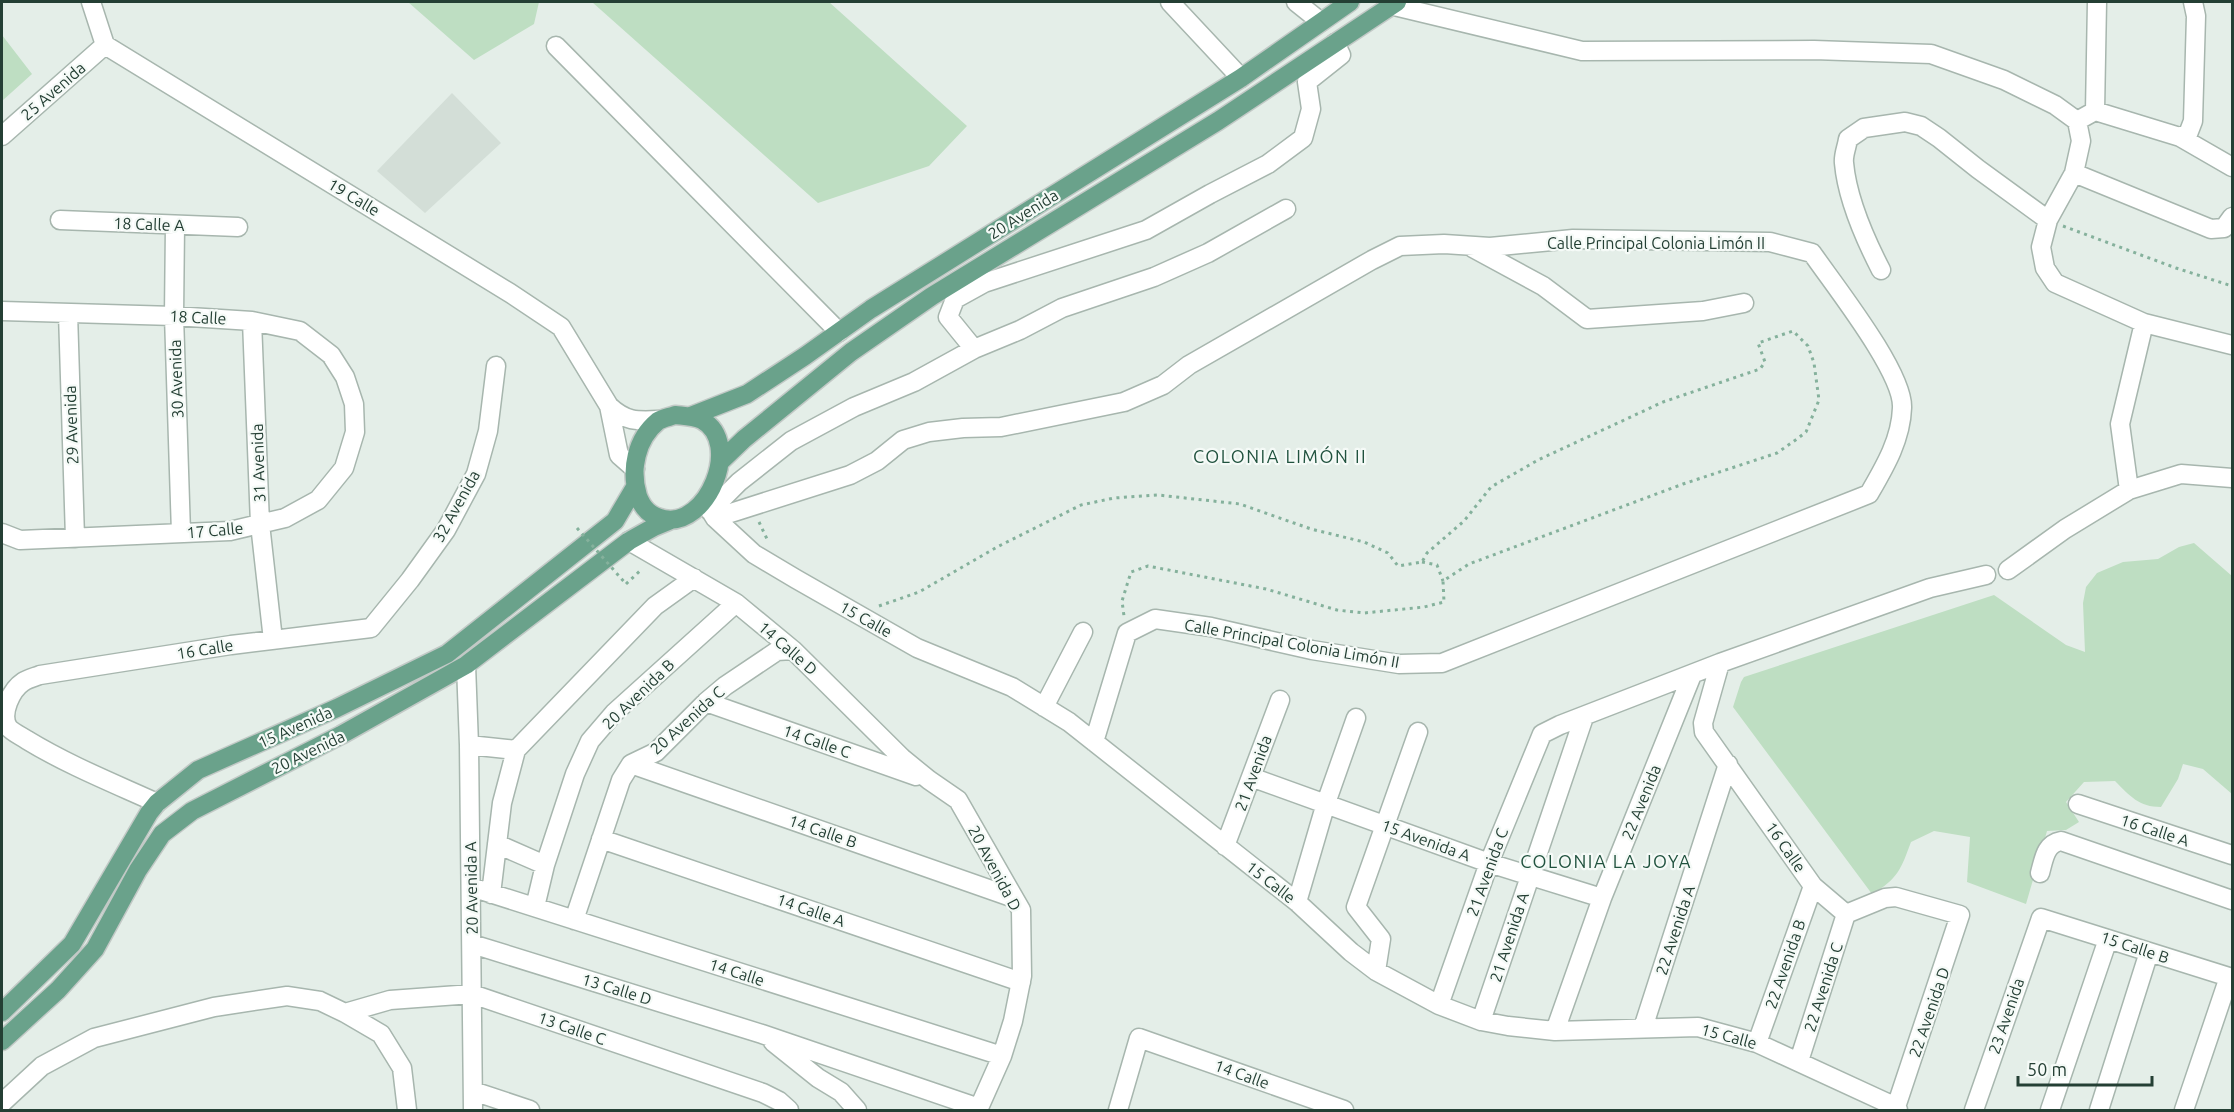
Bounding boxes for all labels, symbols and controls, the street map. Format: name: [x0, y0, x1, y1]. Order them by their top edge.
street label: 25 Avenida: [17, 58, 89, 124]
street label: 19 Calle: [325, 175, 383, 219]
street label: 20 Avenida: [985, 185, 1061, 243]
street label: 18 Calle A: [113, 214, 185, 234]
street label: Calle Principal Colonia Limón II: [1547, 234, 1765, 252]
street label: 18 Calle: [169, 307, 227, 327]
street label: 30 Avenida: [166, 339, 186, 419]
street label: 29 Avenida: [61, 385, 81, 465]
street label: 31 Avenida: [248, 423, 268, 503]
district label: COLONIA LIMÓN II: [1193, 445, 1367, 466]
street label: 32 Avenida: [429, 467, 483, 545]
street label: 17 Calle: [186, 519, 244, 541]
street label: 15 Calle: [837, 597, 895, 641]
street label: Calle Principal Colonia Limón II: [1183, 615, 1401, 671]
street label: 14 Calle D: [755, 618, 821, 678]
street label: 16 Calle: [175, 636, 235, 662]
street label: 20 Avenida B: [598, 655, 678, 733]
street label: 20 Avenida C: [647, 682, 728, 758]
street label: 15 Avenida: [255, 703, 335, 751]
street label: 14 Calle C: [781, 721, 853, 761]
street label: 20 Avenida: [268, 727, 348, 777]
street label: 21 Avenida: [1231, 733, 1275, 813]
street label: 22 Avenida: [1618, 762, 1664, 842]
street label: 16 Calle A: [2118, 810, 2192, 850]
street label: 14 Calle B: [787, 811, 859, 851]
street label: 15 Avenida A: [1379, 816, 1473, 865]
street label: 16 Calle: [1762, 818, 1810, 876]
street label: 20 Avenida D: [965, 822, 1025, 914]
street label: 21 Avenida C: [1463, 825, 1511, 919]
street label: 20 Avenida A: [461, 841, 481, 935]
district label: COLONIA LA JOYA: [1520, 851, 1692, 871]
street label: 15 Calle: [1243, 857, 1299, 907]
street label: 22 Avenida A: [1652, 882, 1698, 977]
street label: 21 Avenida A: [1486, 889, 1532, 984]
street label: 14 Calle A: [774, 890, 848, 930]
street label: 22 Avenida B: [1761, 917, 1809, 1011]
street label: 15 Calle B: [2099, 927, 2171, 967]
street label: 22 Avenida C: [1800, 940, 1846, 1034]
street label: 14 Calle: [707, 955, 767, 989]
street label: 22 Avenida D: [1905, 965, 1953, 1059]
street label: 13 Calle D: [580, 970, 654, 1008]
street label: 23 Avenida: [1985, 976, 2027, 1056]
street label: 13 Calle C: [536, 1008, 608, 1048]
street label: 15 Calle: [1699, 1020, 1759, 1052]
scale bar: [2018, 1049, 2152, 1087]
street label: 14 Calle: [1212, 1056, 1272, 1092]
text: 50 m: [2027, 1059, 2067, 1079]

